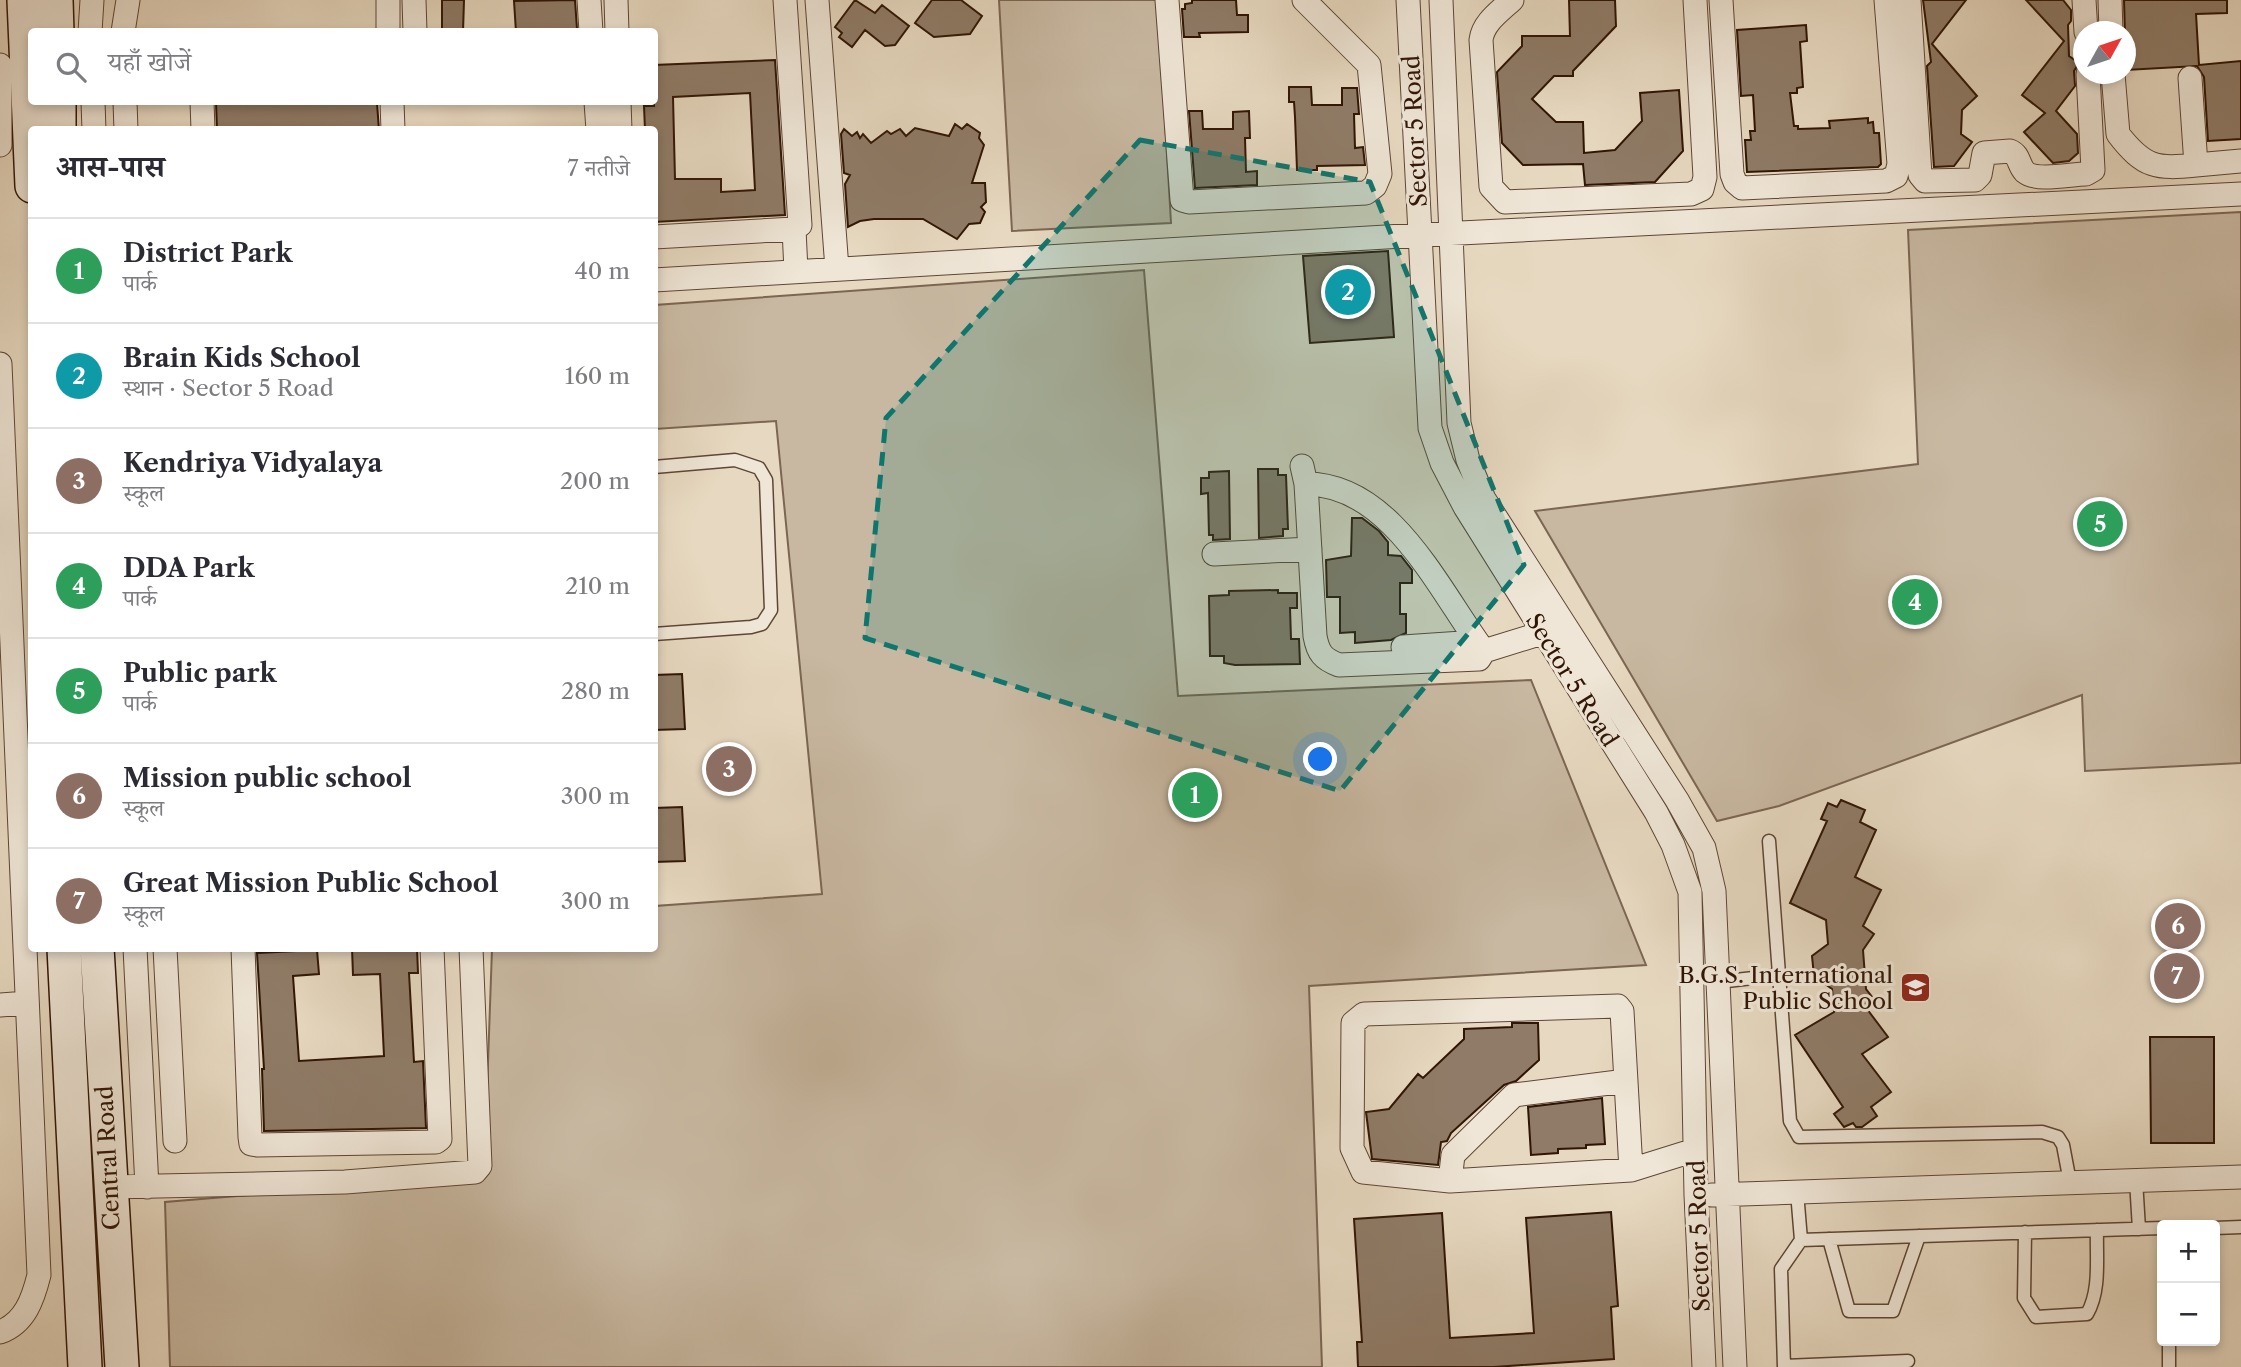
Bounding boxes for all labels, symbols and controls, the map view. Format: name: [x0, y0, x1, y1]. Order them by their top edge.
north arrow: [2073, 21, 2136, 84]
search box: [28, 28, 658, 105]
text: यहाँ खोजें: [108, 46, 191, 78]
icon: search: [52, 48, 90, 86]
street label: Sector 5 Road: [1397, 54, 1433, 208]
text: आस-पास: [56, 148, 165, 185]
text: 7 नतीजे: [567, 154, 630, 182]
text: District Park: [123, 237, 293, 269]
text: 1: [74, 257, 84, 285]
text: 40 m: [575, 257, 630, 285]
pin: 2: [1325, 266, 1371, 318]
text: पार्क: [123, 269, 157, 297]
text: Brain Kids School: [123, 342, 360, 374]
text: 2: [72, 362, 86, 390]
text: 160 m: [565, 362, 630, 390]
text: स्थान · Sector 5 Road: [123, 374, 334, 402]
text: Kendriya Vidyalaya: [123, 447, 382, 479]
text: 3: [73, 467, 86, 495]
text: 200 m: [560, 467, 630, 495]
text: स्कूल: [123, 479, 164, 507]
pin: 5: [2077, 498, 2123, 550]
text: DDA Park: [123, 552, 255, 584]
text: 4: [72, 572, 86, 600]
text: 210 m: [565, 572, 630, 600]
pin: 4: [1892, 576, 1938, 628]
text: पार्क: [123, 584, 157, 612]
street label: Sector 5 Road: [1520, 608, 1624, 752]
text: Public park: [123, 657, 277, 689]
text: 5: [73, 677, 85, 705]
text: 280 m: [561, 677, 630, 705]
text: पार्क: [123, 689, 157, 717]
your location: [1303, 742, 1337, 776]
pin: 3: [706, 743, 752, 795]
text: Mission public school: [123, 762, 411, 794]
pin: 1: [1172, 769, 1218, 821]
text: 6: [72, 782, 86, 810]
text: 300 m: [561, 782, 630, 810]
text: स्कूल: [123, 794, 164, 822]
text: Great Mission Public School: [123, 867, 498, 899]
text: 7: [73, 887, 85, 915]
text: 300 m: [561, 887, 630, 915]
text: स्कूल: [123, 899, 164, 927]
pin: 6: [2155, 900, 2201, 952]
pin: 7: [2154, 950, 2200, 1002]
place label: B.G.S. International Public School: [1678, 961, 1893, 1015]
school or university icon: B.G.S. International Public School: [1899, 971, 1933, 1005]
street label: Central Road: [90, 1085, 126, 1231]
street label: Sector 5 Road: [1682, 1160, 1716, 1312]
map controls: [2157, 1220, 2220, 1346]
button: +: [2157, 1220, 2220, 1283]
button: −: [2157, 1283, 2220, 1346]

